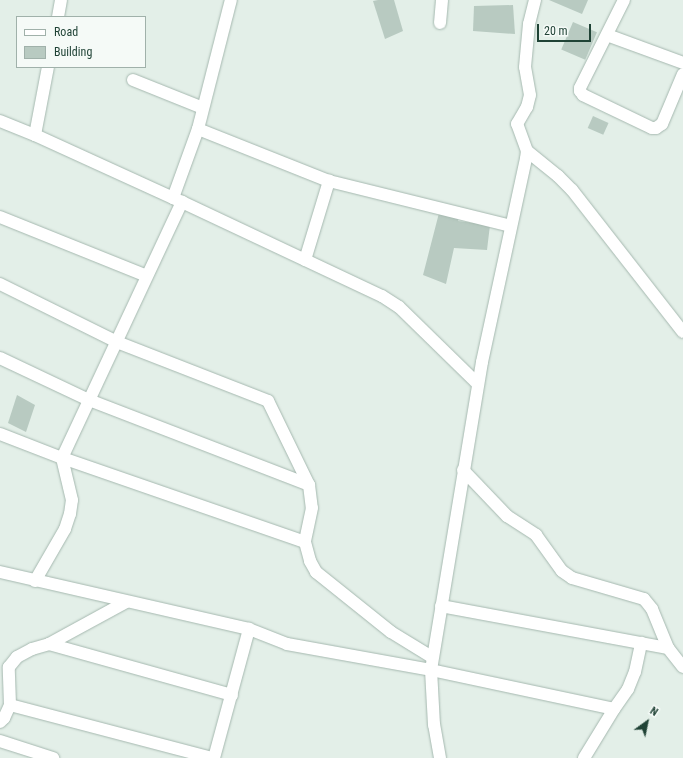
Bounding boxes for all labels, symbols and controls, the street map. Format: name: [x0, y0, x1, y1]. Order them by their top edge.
legend: [16, 16, 146, 68]
scale bar: [539, 16, 593, 42]
text: 20 m: [544, 24, 568, 38]
text: Road: [54, 25, 78, 39]
text: Building: [54, 45, 92, 59]
north arrow: [627, 702, 667, 742]
text: N: [647, 704, 660, 719]

